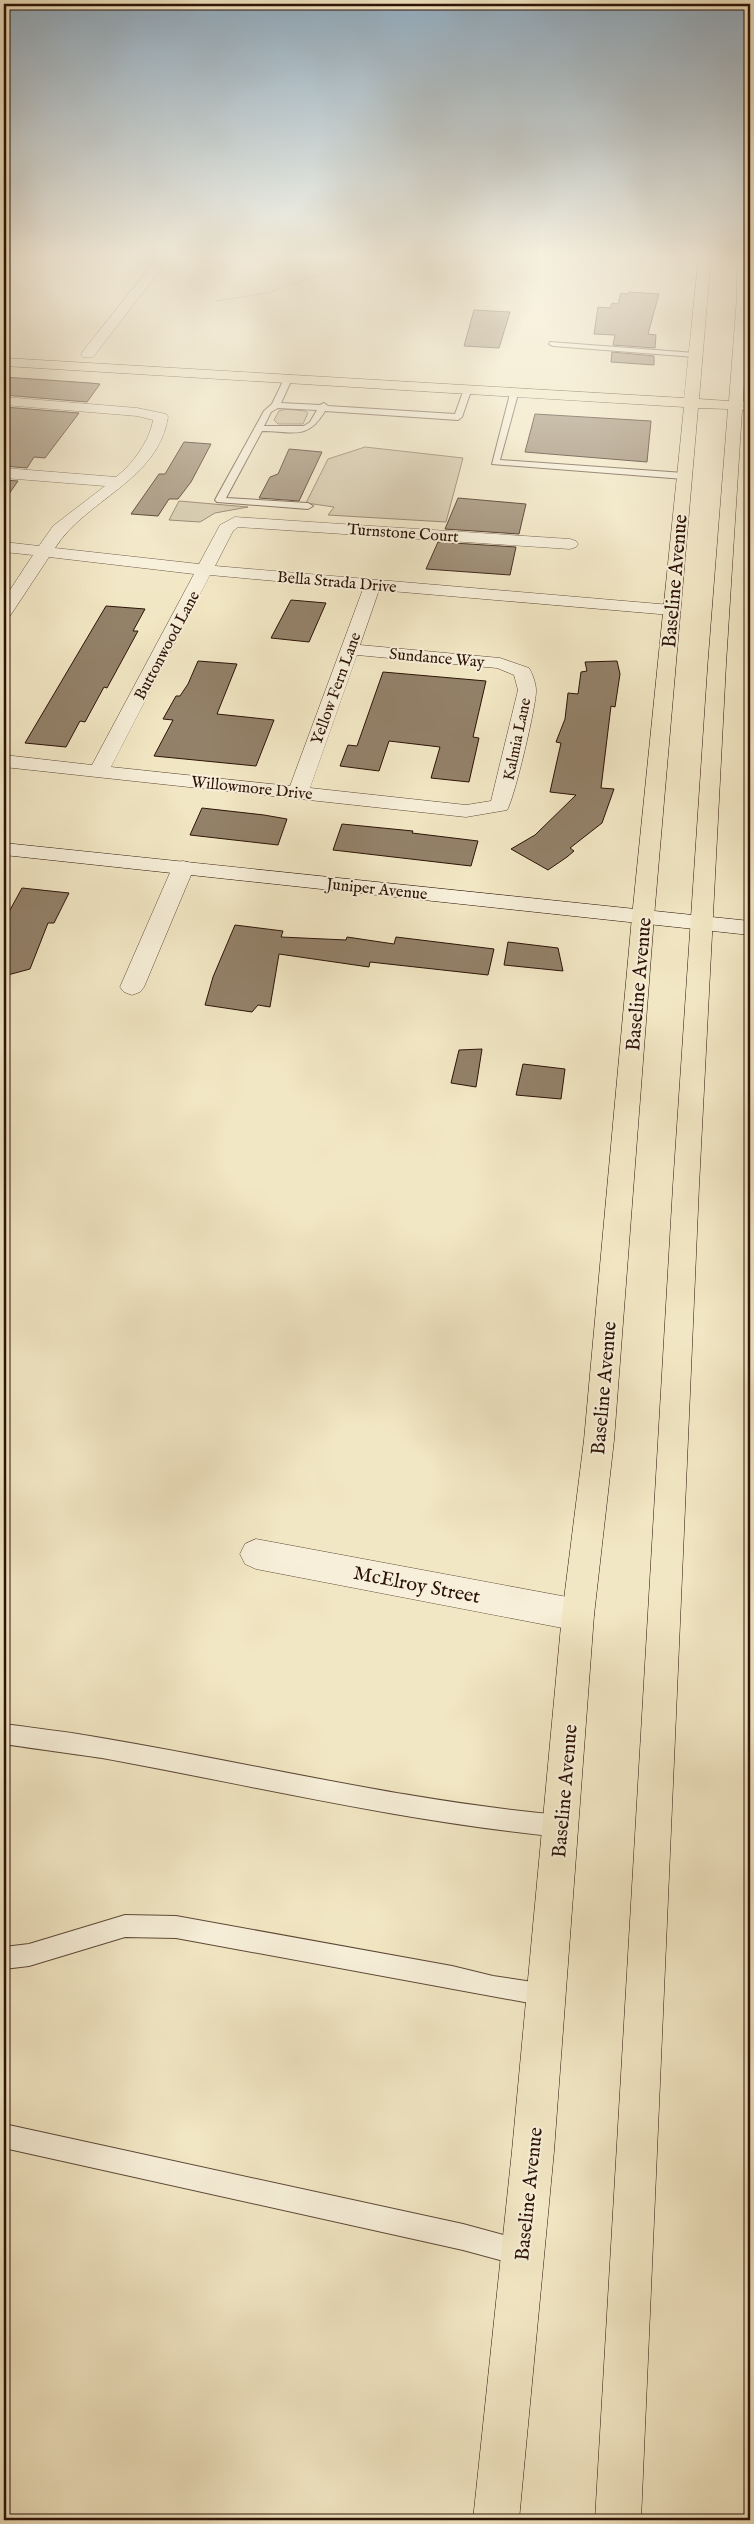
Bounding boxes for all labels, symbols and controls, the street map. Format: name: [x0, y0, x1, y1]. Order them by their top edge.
street label: Baseline Avenue: [657, 513, 694, 649]
street label: Turnstone Court: [346, 520, 460, 548]
street label: Bella Strada Drive: [276, 568, 397, 598]
street label: Buttonwood Lane: [131, 588, 205, 704]
street label: Yellow Fern Lane: [307, 630, 366, 747]
street label: Sundance Way: [388, 645, 485, 673]
street label: Kalmia Lane: [499, 696, 536, 783]
street label: Willowmore Drive: [190, 773, 314, 805]
street label: Juniper Avenue: [323, 875, 428, 905]
street label: Baseline Avenue: [621, 916, 658, 1052]
street label: Baseline Avenue: [586, 1320, 623, 1456]
street label: McElroy Street: [351, 1561, 482, 1610]
street label: Baseline Avenue: [547, 1723, 584, 1859]
street label: Baseline Avenue: [510, 2126, 549, 2262]

